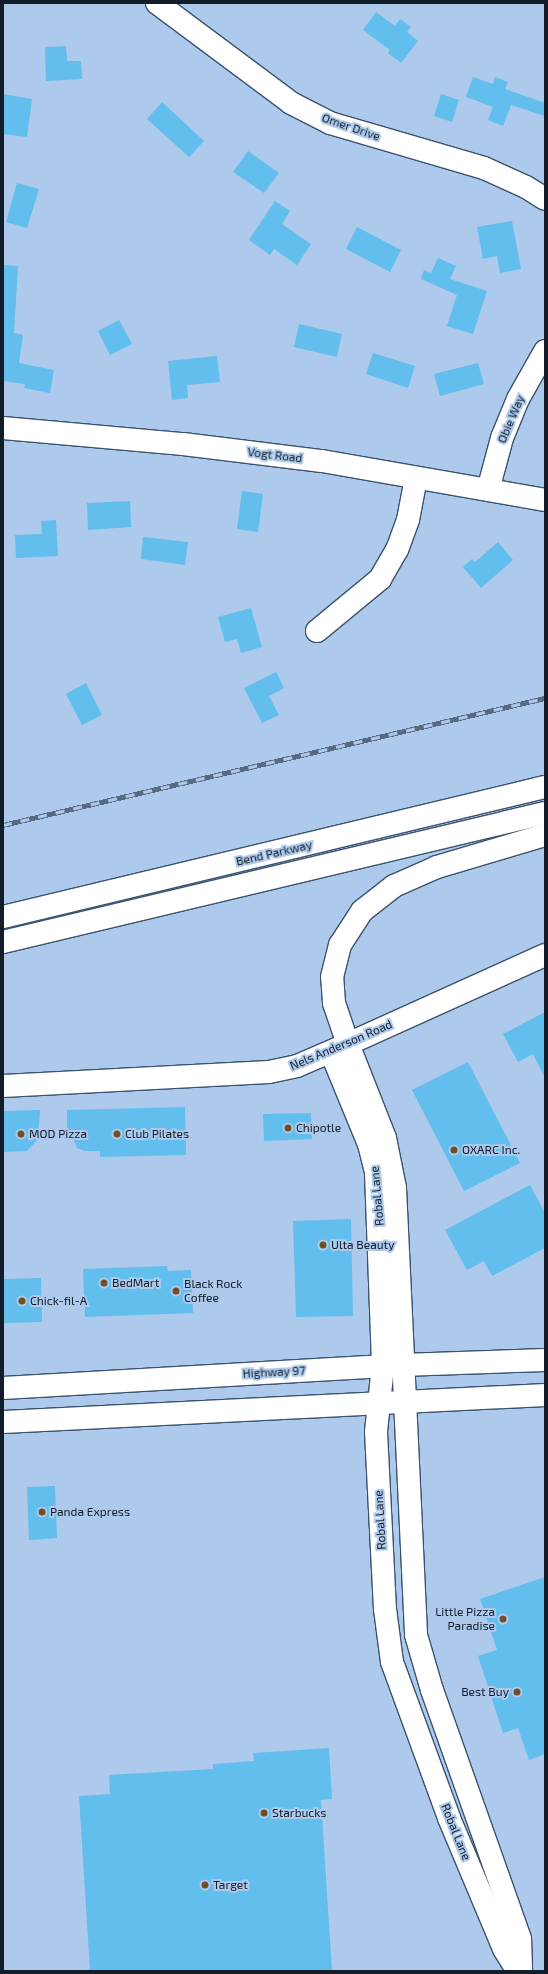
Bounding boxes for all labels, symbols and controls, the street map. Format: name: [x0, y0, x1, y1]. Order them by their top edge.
street label: Omer Drive: [320, 110, 382, 144]
street label: Obie Way: [494, 393, 528, 445]
street label: Vogt Road: [247, 444, 303, 466]
street label: Bend Parkway: [235, 837, 313, 869]
street label: Nels Anderson Road: [288, 1017, 394, 1073]
place label: Chipotle: [296, 1121, 341, 1135]
marker: Chipotle: [283, 1123, 293, 1133]
place label: MOD Pizza: [29, 1127, 87, 1141]
place label: Club Pilates: [125, 1127, 189, 1141]
marker: MOD Pizza: [16, 1129, 26, 1139]
marker: Club Pilates: [112, 1129, 122, 1139]
place label: OXARC Inc.: [462, 1143, 520, 1157]
marker: OXARC Inc.: [449, 1145, 459, 1155]
street label: Robal Lane: [367, 1165, 387, 1227]
place label: Ulta Beauty: [331, 1238, 395, 1252]
marker: Ulta Beauty: [318, 1240, 328, 1250]
place label: BedMart: [112, 1276, 159, 1290]
place label: Black Rock Coffee: [184, 1277, 242, 1305]
marker: BedMart: [99, 1278, 109, 1288]
marker: Black Rock Coffee: [171, 1286, 181, 1296]
place label: Chick-fil-A: [30, 1294, 87, 1308]
marker: Chick-fil-A: [17, 1296, 27, 1306]
street label: Highway 97: [242, 1363, 306, 1381]
street label: Robal Lane: [371, 1490, 389, 1550]
place label: Panda Express: [50, 1505, 130, 1519]
marker: Panda Express: [37, 1507, 47, 1517]
place label: Little Pizza Paradise: [435, 1605, 495, 1633]
marker: Little Pizza Paradise: [498, 1614, 508, 1624]
place label: Best Buy: [461, 1685, 509, 1699]
marker: Best Buy: [512, 1687, 522, 1697]
street label: Robal Lane: [438, 1801, 474, 1863]
place label: Starbucks: [272, 1806, 326, 1820]
marker: Starbucks: [259, 1808, 269, 1818]
place label: Target: [213, 1878, 248, 1892]
marker: Target: [200, 1880, 210, 1890]

